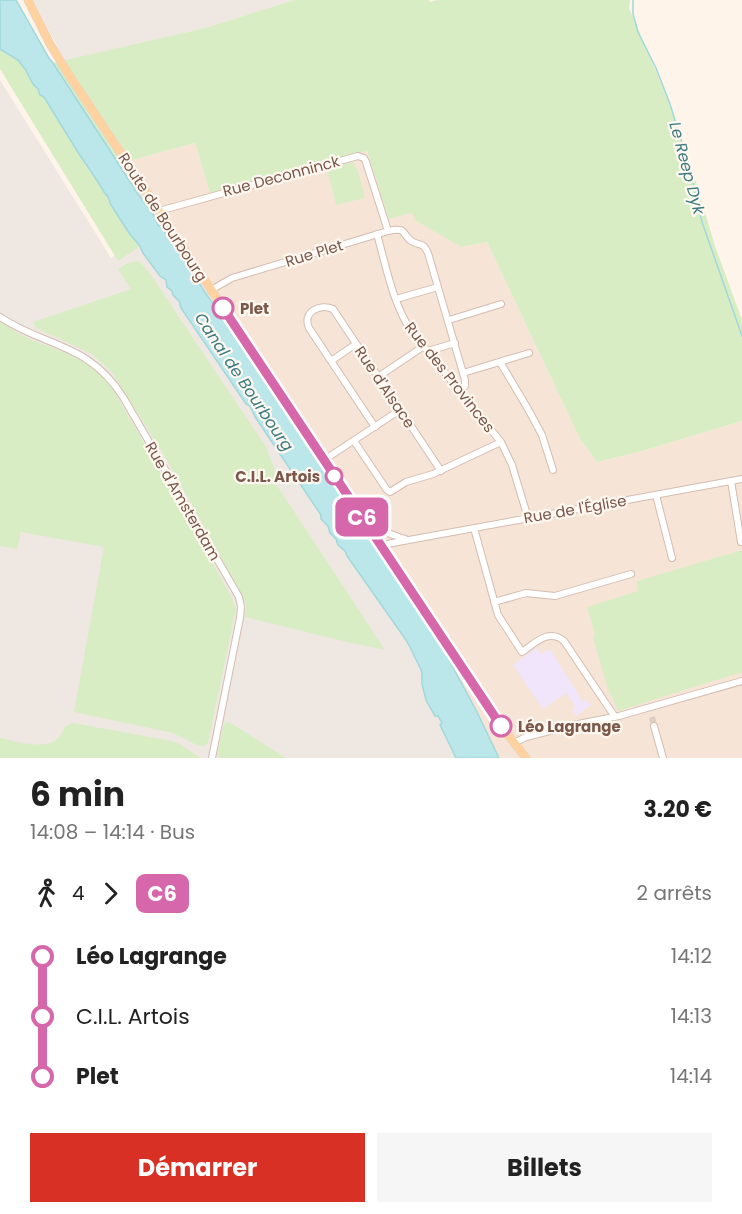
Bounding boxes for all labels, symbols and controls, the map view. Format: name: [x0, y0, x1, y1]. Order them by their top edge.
water label: Le Reep Dyk: [664, 119, 711, 218]
street label: Route de Bourbourg: [113, 149, 213, 285]
street label: Rue Deconninck: [220, 150, 342, 202]
street label: Rue Plet: [283, 234, 345, 272]
marker: Plet: [212, 297, 234, 319]
place label: Plet: [240, 298, 269, 319]
water label: Canal de Bourbourg: [189, 308, 299, 456]
street label: Rue des Provinces: [400, 317, 500, 437]
street label: Rue d'Alsace: [350, 342, 420, 432]
street label: Rue d'Amsterdam: [140, 438, 226, 564]
place label: C.I.L. Artois: [235, 466, 320, 487]
marker: C.I.L. Artois: [325, 467, 343, 485]
street label: Rue de l'Église: [522, 490, 628, 528]
line badge: C6: [335, 498, 389, 536]
text: C6: [347, 503, 377, 532]
marker: Léo Lagrange: [490, 715, 512, 737]
place label: Léo Lagrange: [518, 716, 621, 737]
text: 6 min: [30, 771, 125, 818]
text: 3.20 €: [643, 794, 712, 825]
text: 14:08 – 14:14 · Bus: [30, 818, 195, 846]
icon: walk: [30, 877, 63, 910]
icon: forward: [94, 877, 127, 910]
text: 4: [72, 879, 85, 907]
text: C6: [148, 879, 177, 908]
text: 2 arrêts: [637, 879, 712, 907]
text: Léo Lagrange: [76, 941, 227, 972]
text: 14:12: [671, 942, 712, 970]
text: C.I.L. Artois: [76, 1001, 190, 1032]
text: 14:13: [671, 1002, 712, 1030]
text: Plet: [76, 1061, 119, 1092]
text: 14:14: [670, 1062, 712, 1090]
button: Démarrer: [30, 1133, 365, 1202]
button: Billets: [377, 1133, 712, 1202]

